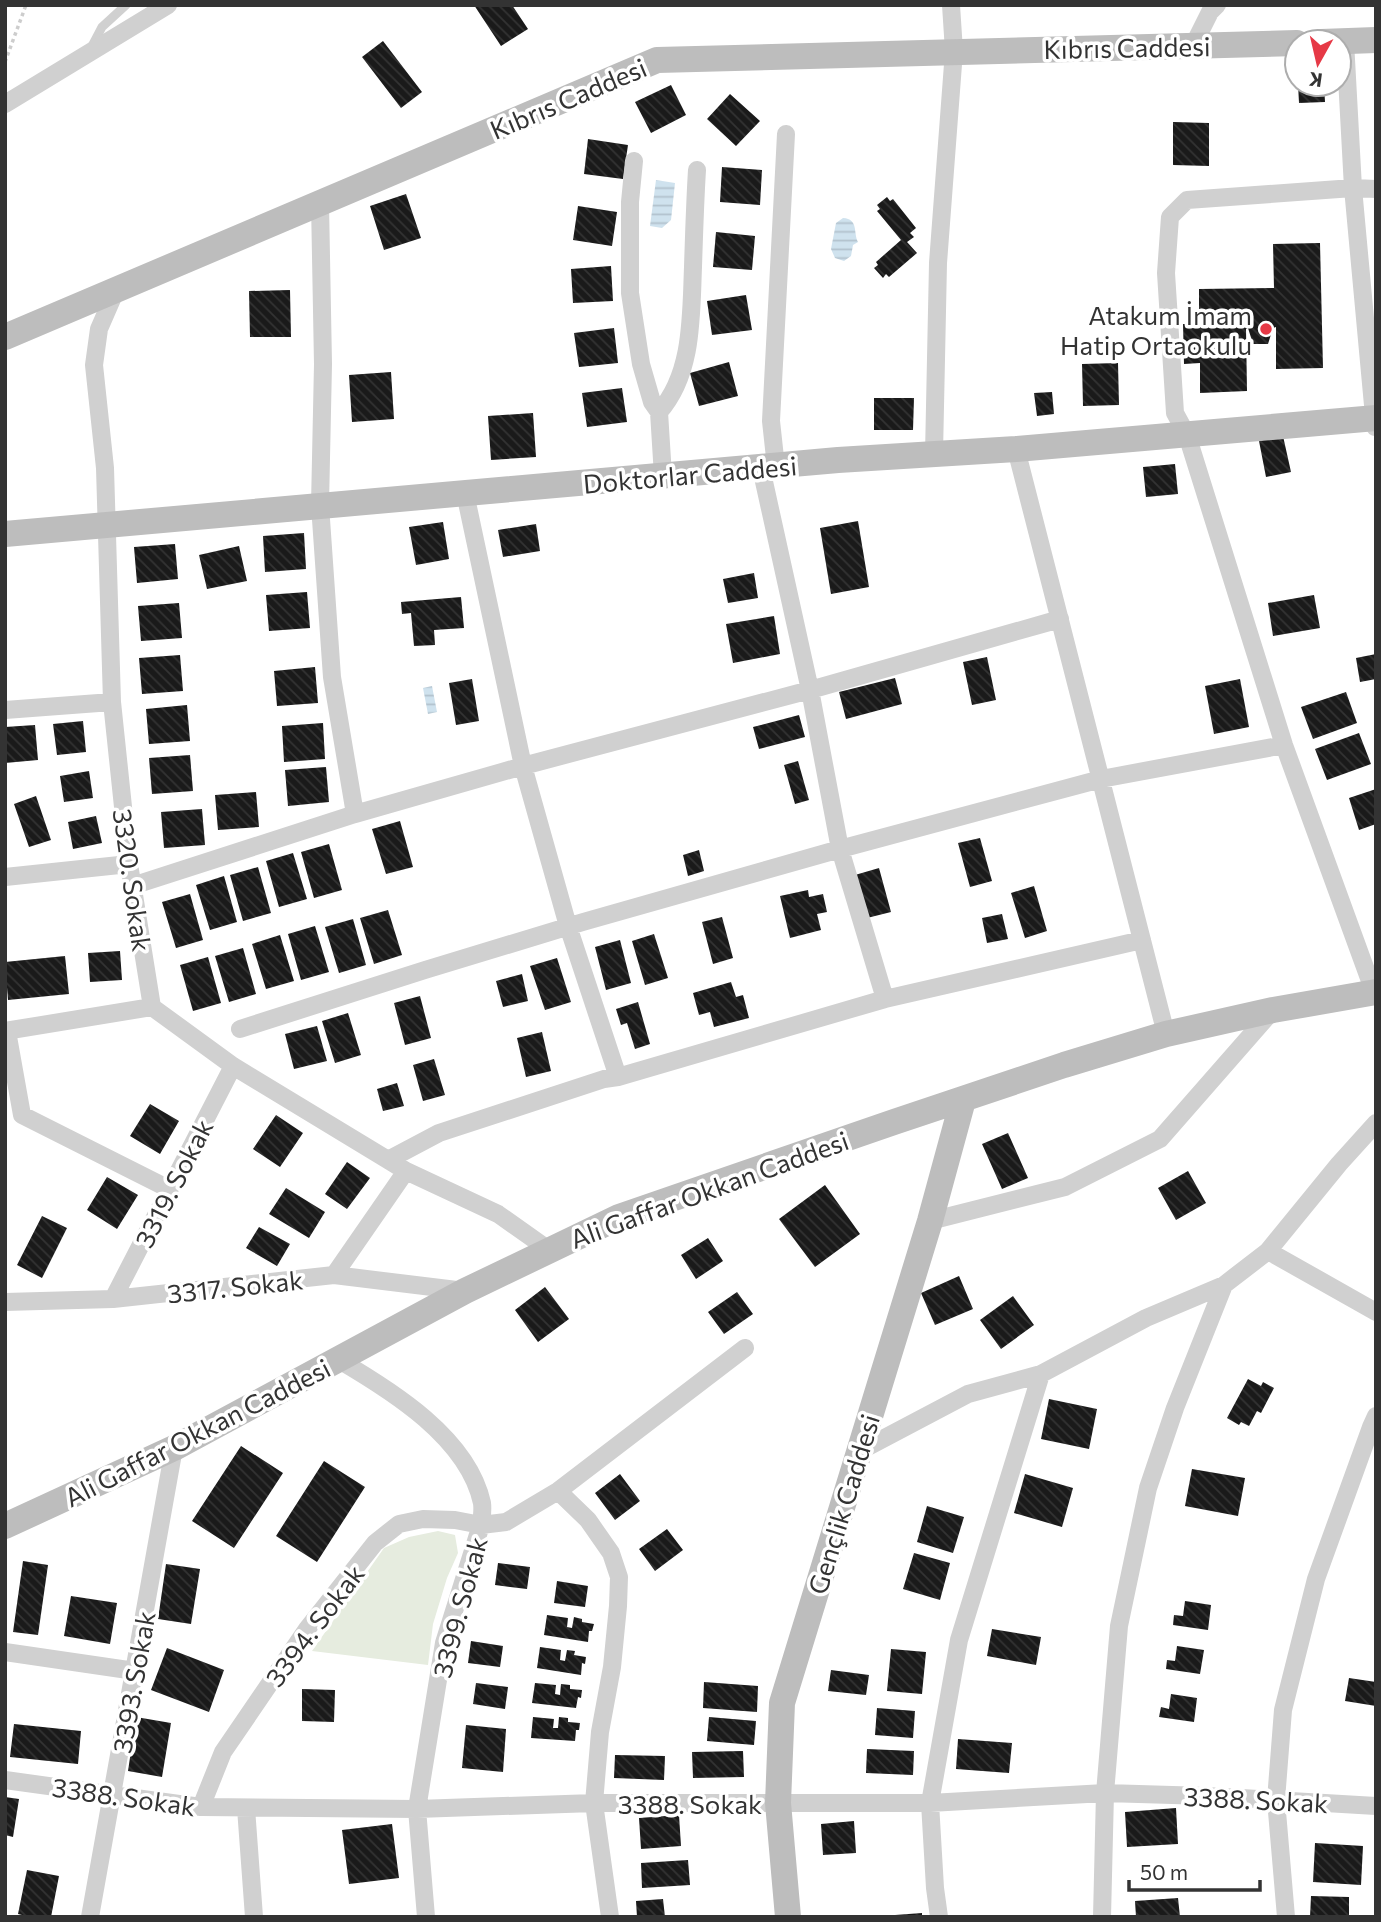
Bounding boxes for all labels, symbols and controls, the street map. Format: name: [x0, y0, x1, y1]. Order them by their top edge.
north arrow: [1283, 28, 1353, 98]
street label: Kıbrıs Caddesi: [1043, 30, 1211, 64]
street label: Kıbrıs Caddesi: [485, 51, 651, 145]
text: K: [1307, 68, 1324, 93]
place label: Atakum İmam Hatip Ortaokulu: [1060, 299, 1252, 360]
marker: Atakum İmam Hatip Ortaokulu: [1258, 321, 1274, 337]
street label: Doktorlar Caddesi: [582, 449, 798, 499]
street label: 3320. Sokak: [108, 807, 158, 953]
street label: 3319. Sokak: [127, 1114, 219, 1252]
street label: Ali Gaffar Okkan Caddesi: [566, 1124, 852, 1254]
street label: 3317. Sokak: [166, 1263, 304, 1309]
street label: Ali Gaffar Okkan Caddesi: [59, 1351, 335, 1513]
street label: Gençlik Caddesi: [801, 1410, 885, 1598]
street label: 3399. Sokak: [425, 1533, 493, 1681]
street label: 3394. Sokak: [258, 1558, 370, 1692]
street label: 3393. Sokak: [105, 1609, 161, 1755]
street label: 3388. Sokak: [50, 1771, 198, 1821]
street label: 3388. Sokak: [1183, 1780, 1329, 1818]
street label: 3388. Sokak: [618, 1788, 762, 1819]
scale bar: [1129, 1848, 1260, 1892]
text: 50 m: [1140, 1859, 1188, 1884]

